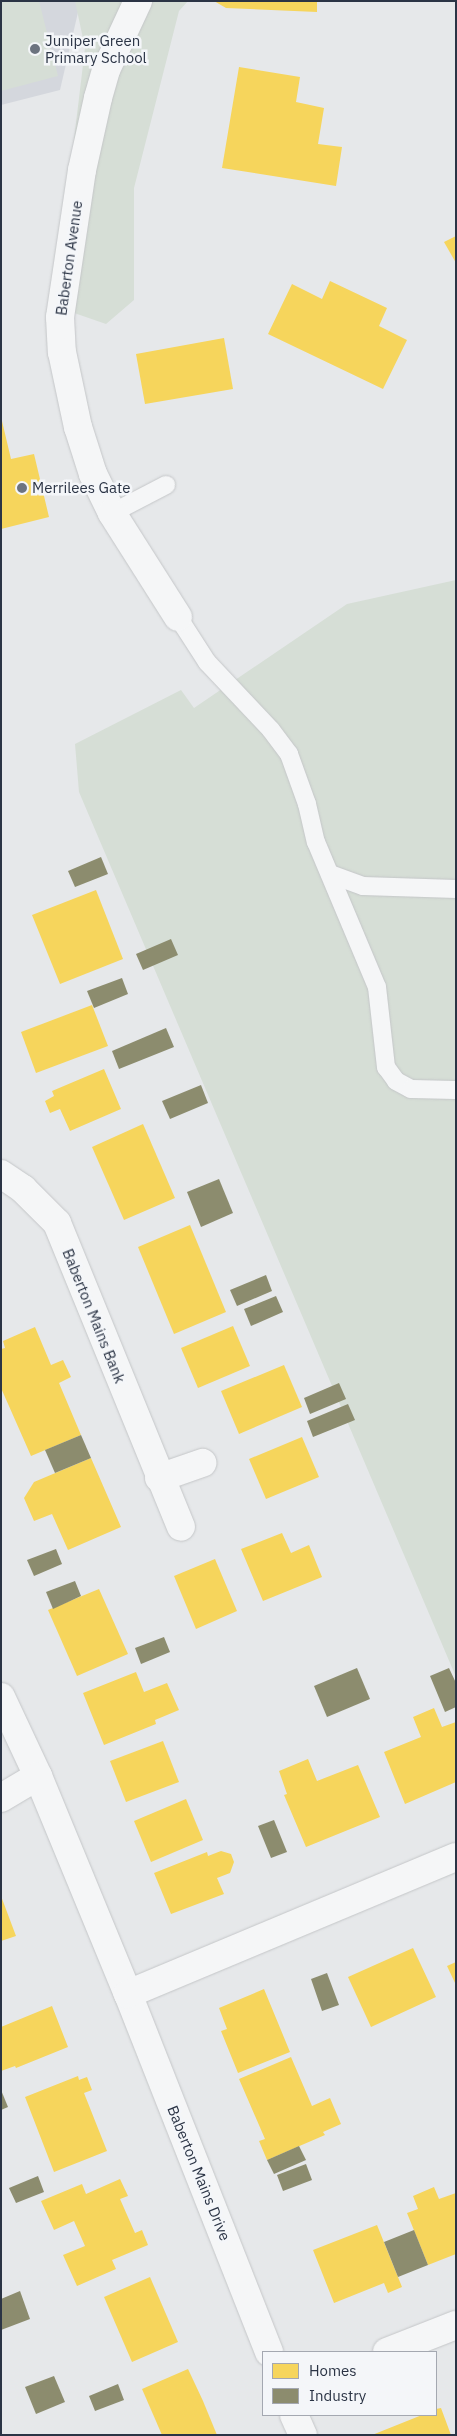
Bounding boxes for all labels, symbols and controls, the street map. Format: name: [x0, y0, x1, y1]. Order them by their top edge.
place label: Juniper Green Primary School: [45, 31, 147, 66]
marker: Juniper Green Primary School: [29, 43, 41, 55]
street label: Baberton Avenue: [52, 199, 86, 317]
place label: Merrilees Gate: [32, 479, 130, 497]
marker: Merrilees Gate: [16, 482, 28, 494]
street label: Baberton Mains Bank: [59, 1246, 129, 1386]
street label: Baberton Mains Drive: [164, 2103, 234, 2243]
legend: [262, 2351, 437, 2416]
text: Homes: [309, 2361, 357, 2380]
text: Industry: [309, 2386, 366, 2405]

